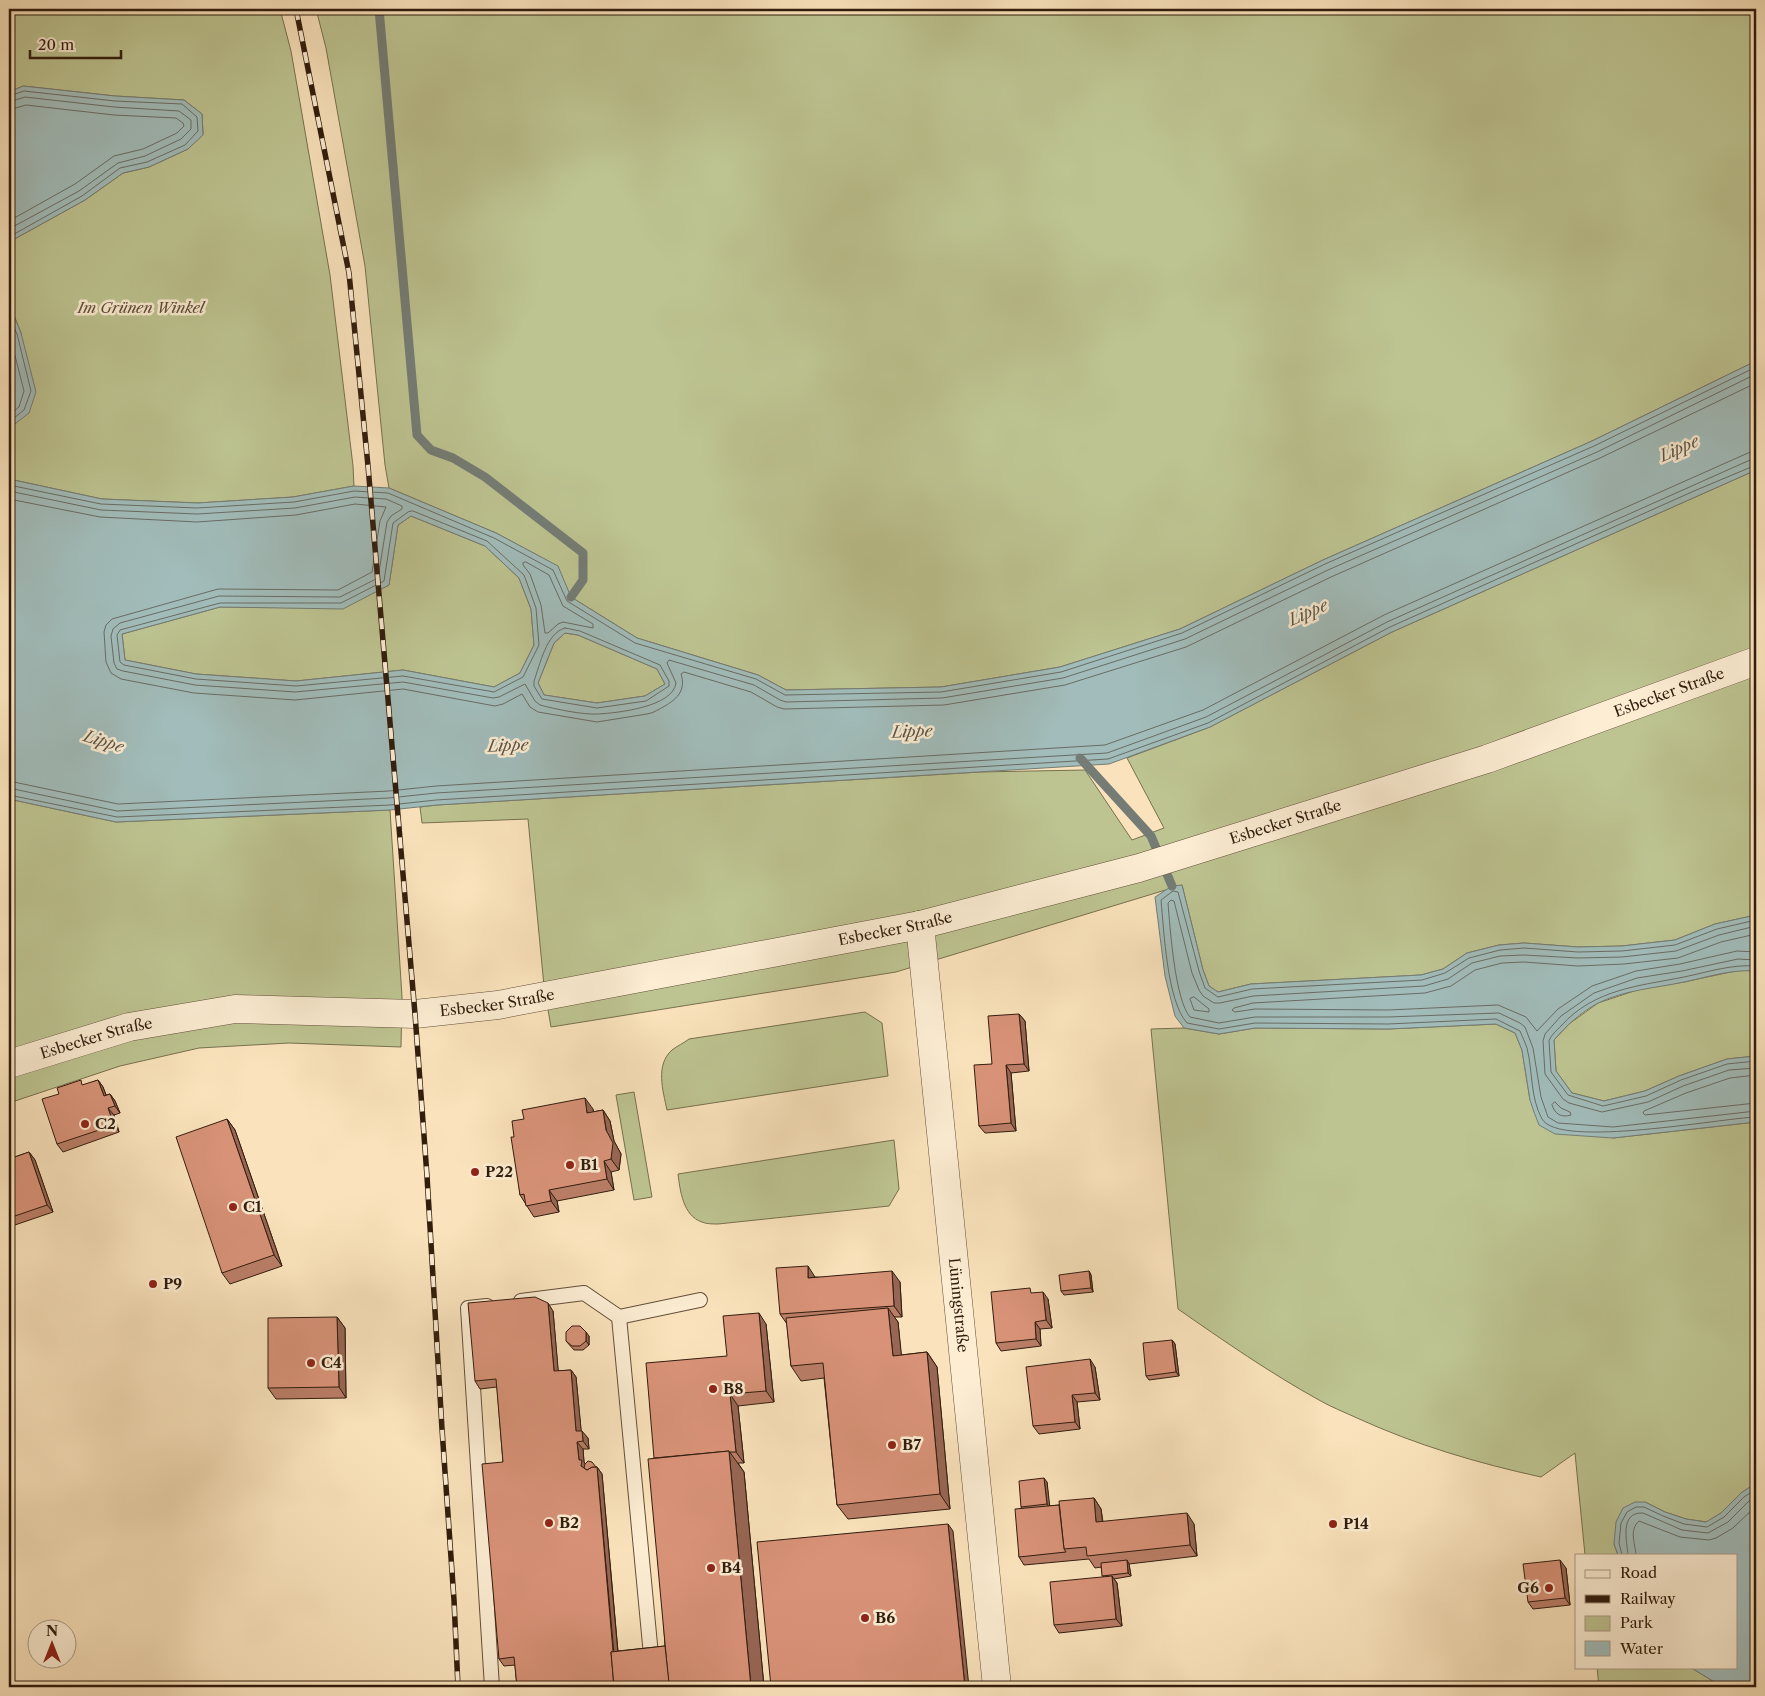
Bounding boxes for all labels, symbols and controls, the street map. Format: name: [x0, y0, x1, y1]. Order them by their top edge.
scale bar: [30, 28, 121, 60]
text: 20 m: [38, 35, 74, 54]
park label: Im Grünen Winkel: [77, 298, 207, 317]
water label: Lippe: [1655, 430, 1703, 466]
water label: Lippe: [1284, 594, 1332, 630]
street label: Esbecker Straße: [1611, 663, 1727, 721]
water label: Lippe: [889, 720, 934, 742]
water label: Lippe: [80, 725, 128, 757]
water label: Lippe: [485, 734, 530, 756]
street label: Esbecker Straße: [1227, 795, 1344, 848]
street label: Esbecker Straße: [836, 907, 954, 949]
street label: Esbecker Straße: [439, 984, 556, 1020]
street label: Esbecker Straße: [38, 1013, 154, 1063]
place label: C2: [95, 1114, 116, 1133]
marker: C2: [79, 1118, 91, 1130]
place label: B1: [580, 1155, 598, 1174]
marker: B1: [564, 1159, 576, 1171]
place label: P22: [485, 1162, 513, 1181]
marker: P22: [469, 1166, 481, 1178]
place label: C1: [243, 1197, 262, 1216]
marker: C1: [227, 1201, 239, 1213]
street label: Lüningstraße: [945, 1257, 973, 1353]
place label: P9: [163, 1274, 182, 1293]
marker: P9: [147, 1278, 159, 1290]
place label: C4: [321, 1353, 342, 1372]
marker: C4: [305, 1357, 317, 1369]
place label: B8: [723, 1379, 743, 1398]
marker: B8: [707, 1383, 719, 1395]
place label: B7: [902, 1435, 921, 1454]
marker: B7: [886, 1439, 898, 1451]
place label: B2: [559, 1513, 579, 1532]
place label: P14: [1343, 1514, 1369, 1533]
marker: B2: [543, 1517, 555, 1529]
marker: P14: [1327, 1518, 1339, 1530]
legend: [1575, 1554, 1738, 1668]
place label: B4: [721, 1558, 741, 1577]
marker: B4: [705, 1562, 717, 1574]
text: Road: [1620, 1563, 1657, 1582]
place label: G6: [1517, 1578, 1539, 1597]
marker: G6: [1543, 1582, 1555, 1594]
text: Railway: [1620, 1589, 1676, 1608]
place label: B6: [875, 1608, 895, 1627]
marker: B6: [859, 1612, 871, 1624]
text: Park: [1620, 1613, 1654, 1632]
north arrow: [28, 1618, 78, 1668]
text: N: [46, 1622, 58, 1640]
text: Water: [1619, 1639, 1664, 1658]

